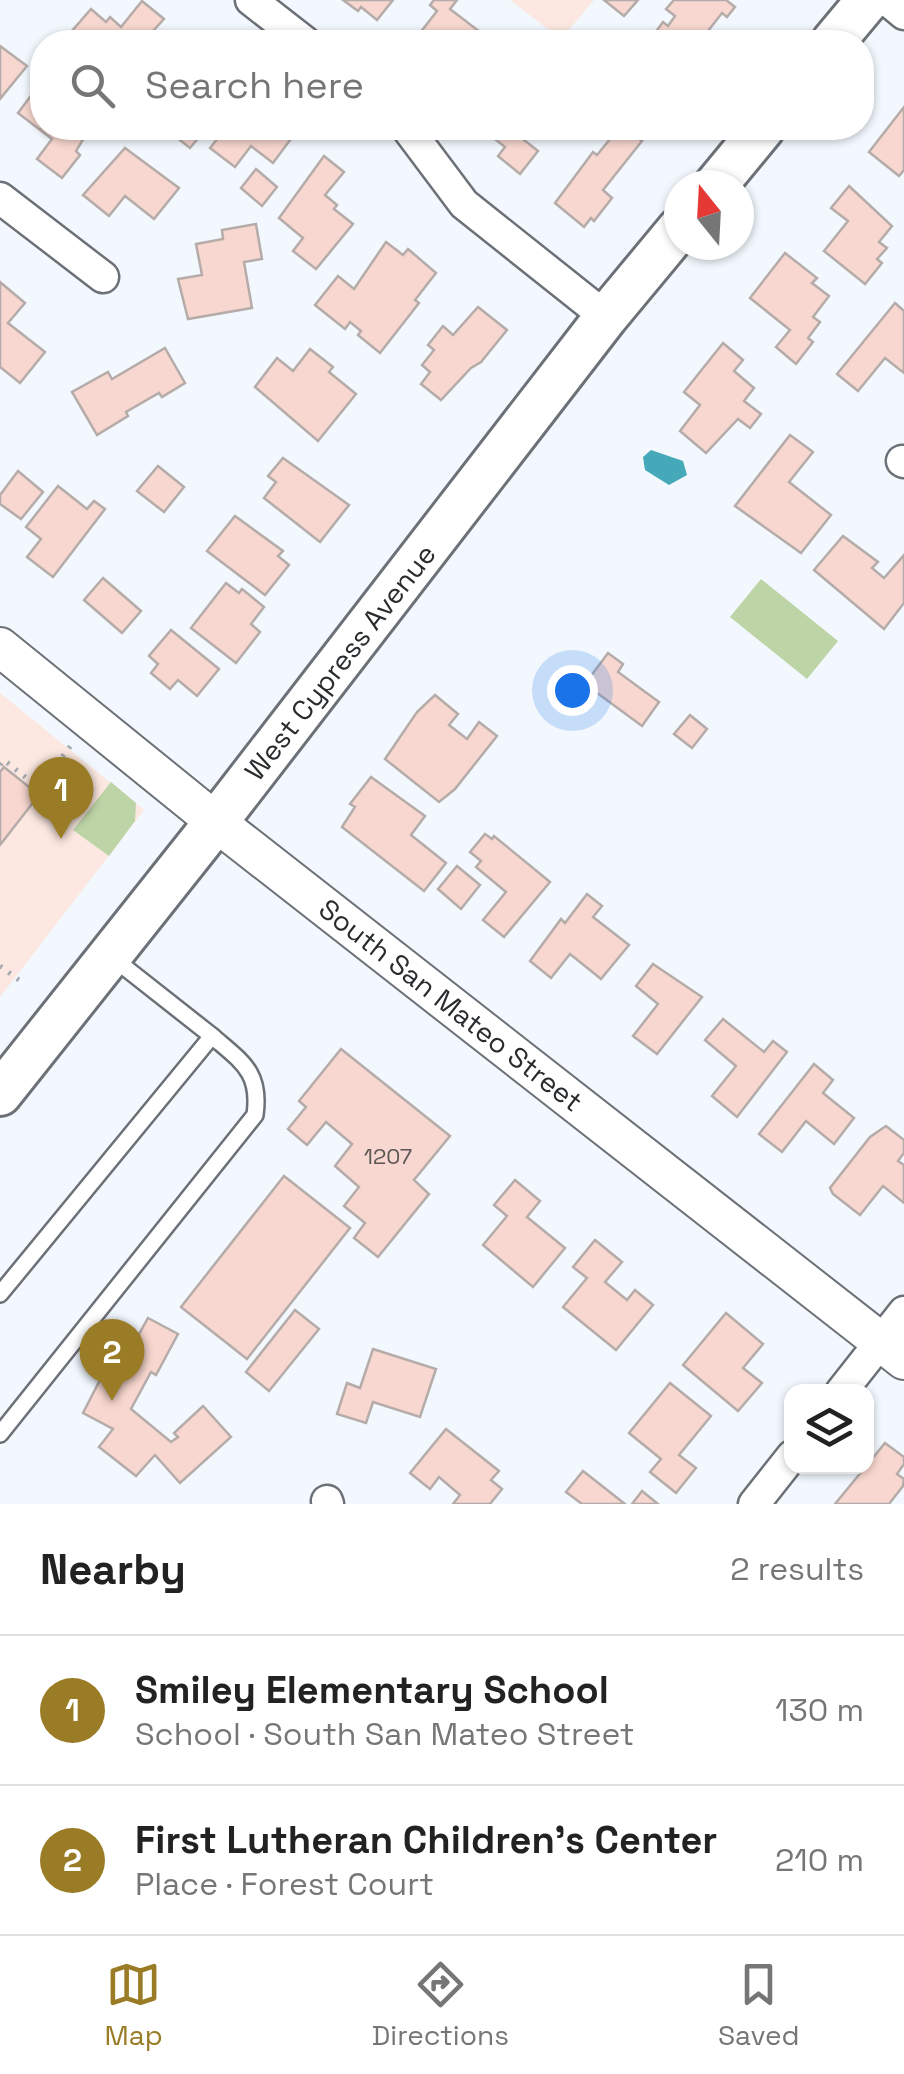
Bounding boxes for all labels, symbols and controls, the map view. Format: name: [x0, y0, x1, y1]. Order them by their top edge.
search box: [30, 30, 874, 140]
icon: search: [65, 58, 120, 113]
text: Search here: [145, 61, 364, 109]
north arrow: [664, 170, 754, 260]
street label: West Cypress Avenue: [236, 537, 444, 787]
your location: [547, 665, 598, 716]
pin: 1: [28, 756, 94, 839]
street label: South San Mateo Street: [312, 891, 590, 1119]
house number: 1207: [364, 1142, 412, 1170]
pin: 2: [80, 1318, 144, 1401]
map controls: [784, 1384, 874, 1474]
button: layers: [784, 1384, 874, 1474]
text: Nearby: [40, 1543, 186, 1596]
text: 2 results: [730, 1549, 864, 1589]
text: Smiley Elementary School: [135, 1666, 609, 1714]
text: 1: [65, 1690, 80, 1730]
text: 130 m: [775, 1690, 864, 1730]
text: School · South San Mateo Street: [135, 1714, 634, 1754]
text: First Lutheran Children's Center: [135, 1816, 717, 1864]
text: 2: [63, 1840, 82, 1880]
text: 210 m: [775, 1840, 864, 1880]
text: Place · Forest Court: [135, 1864, 434, 1904]
tab: Map: [104, 1957, 163, 2053]
tab: Directions: [372, 1957, 509, 2053]
tab: Saved: [718, 1957, 800, 2053]

